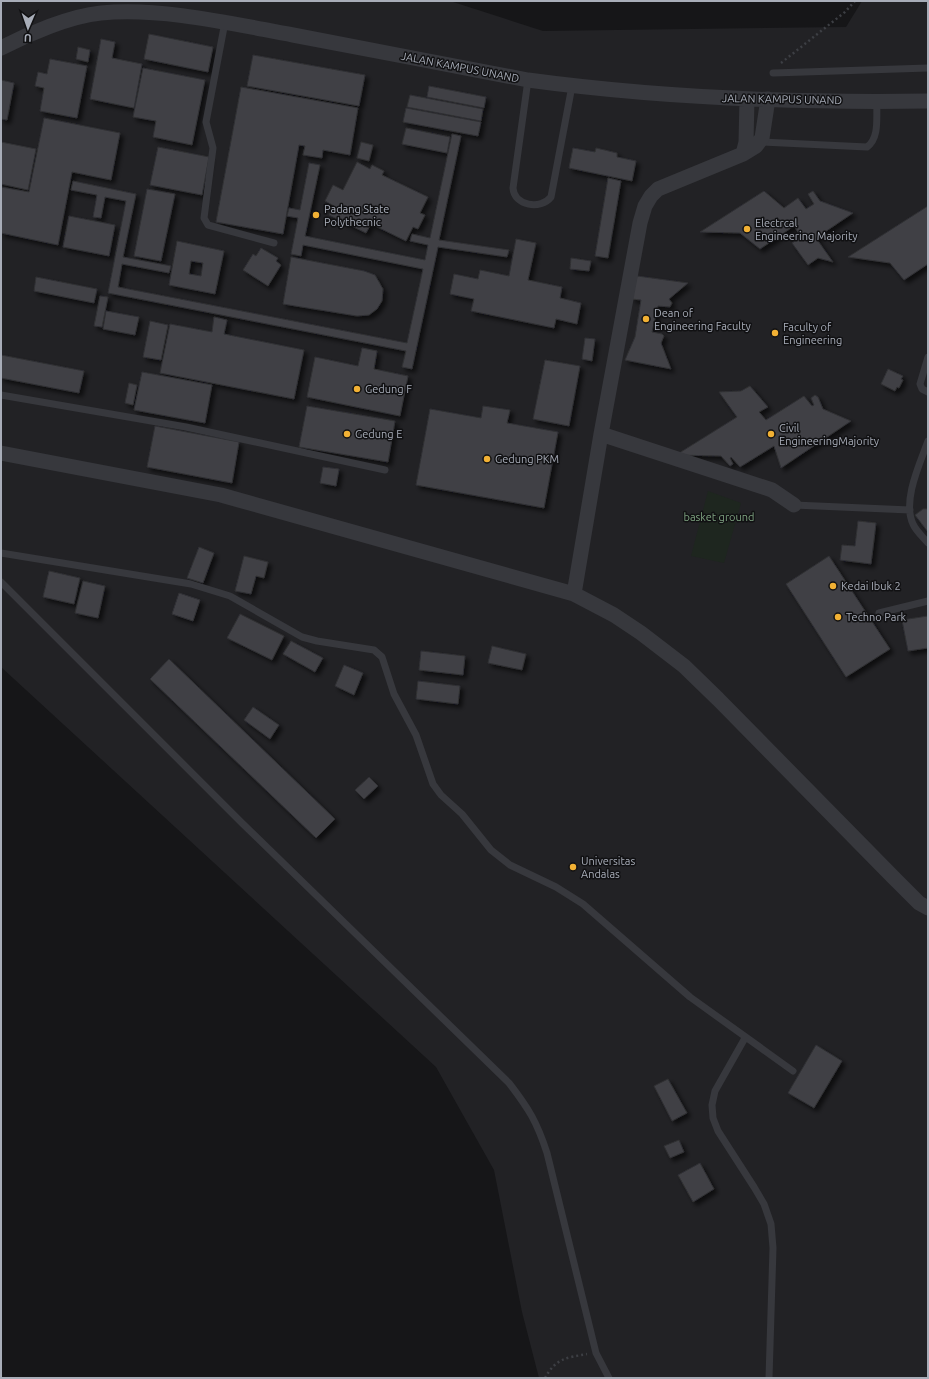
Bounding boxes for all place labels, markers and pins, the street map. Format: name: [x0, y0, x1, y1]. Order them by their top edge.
place label: Padang State Polythecnic: [324, 203, 389, 228]
marker: Padang State Polythecnic: [311, 210, 321, 220]
place label: Electrcal Engineering Majority: [755, 217, 858, 242]
marker: Electrcal Engineering Majority: [742, 224, 752, 234]
place label: Dean of Engineering Faculty: [654, 307, 751, 332]
marker: Dean of Engineering Faculty: [641, 314, 651, 324]
place label: Faculty of Engineering: [783, 321, 842, 346]
marker: Faculty of Engineering: [770, 328, 780, 338]
place label: Gedung F: [365, 383, 412, 395]
marker: Gedung F: [352, 384, 362, 394]
place label: Civil EngineeringMajority: [779, 422, 880, 447]
place label: Gedung E: [355, 428, 402, 440]
marker: Gedung E: [342, 429, 352, 439]
marker: Civil EngineeringMajority: [766, 429, 776, 439]
place label: Gedung PKM: [495, 453, 559, 465]
marker: Gedung PKM: [482, 454, 492, 464]
place label: Kedai Ibuk 2: [841, 580, 901, 592]
marker: Kedai Ibuk 2: [828, 581, 838, 591]
place label: Techno Park: [846, 611, 907, 623]
marker: Techno Park: [833, 612, 843, 622]
place label: Universitas Andalas: [581, 855, 635, 880]
marker: Universitas Andalas: [568, 862, 578, 872]

